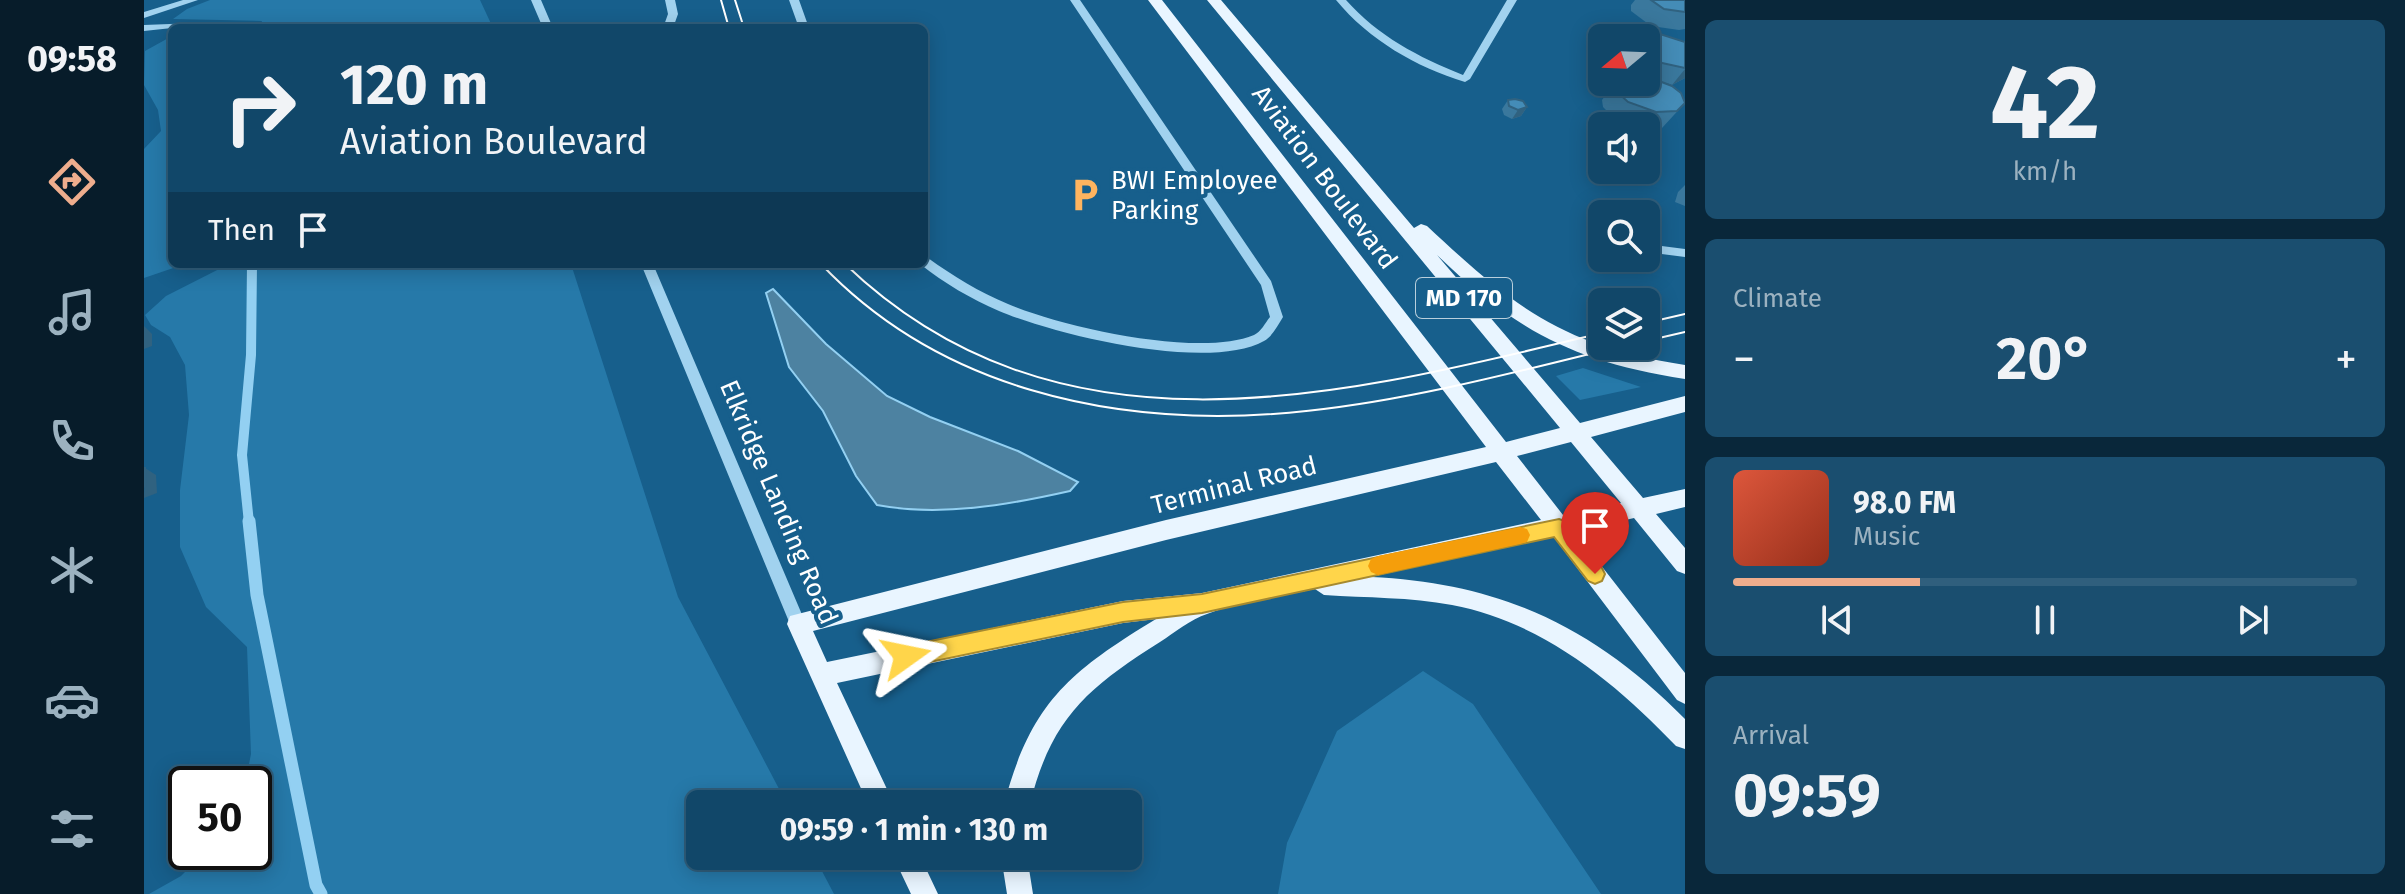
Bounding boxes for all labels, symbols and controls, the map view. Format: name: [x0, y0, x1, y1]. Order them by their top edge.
north arrow: [1588, 24, 1660, 96]
map controls: [1588, 24, 1660, 360]
text: 09:58: [27, 37, 117, 81]
text: 42: [1990, 41, 2100, 166]
text: 120 m: [340, 52, 488, 119]
icon: right: [208, 56, 312, 160]
street label: Aviation Boulevard: [1245, 79, 1404, 275]
button: sound: [1588, 112, 1660, 184]
text: Aviation Boulevard: [340, 120, 648, 164]
icon: directions: [44, 154, 100, 210]
text: km/h: [2013, 156, 2077, 187]
place label: BWI Employee Parking: [1111, 165, 1278, 226]
parking icon: BWI Employee Parking: [1066, 176, 1104, 214]
button: search: [1588, 200, 1660, 272]
icon: arrive: [291, 208, 335, 252]
text: Then: [208, 212, 275, 248]
road number: MD 170: [1416, 278, 1512, 318]
text: Climate: [1733, 283, 1822, 314]
icon: music: [44, 284, 100, 340]
button: layers: [1588, 288, 1660, 360]
text: 20°: [1996, 323, 2094, 395]
text: −: [1733, 333, 1755, 386]
text: +: [2335, 333, 2357, 386]
street label: Elkridge Landing Road: [713, 375, 844, 629]
icon: phone: [44, 413, 100, 469]
street label: Terminal Road: [1148, 450, 1320, 521]
text: 98.0 FM: [1853, 485, 1956, 521]
pin: [1561, 492, 1629, 574]
icon: arrive: [1573, 504, 1617, 548]
text: Music: [1853, 521, 1920, 552]
icon: climate: [44, 542, 100, 598]
icon: previous: [1815, 598, 1859, 642]
icon: pause: [2023, 598, 2067, 642]
icon: next: [2231, 598, 2275, 642]
position arrow: [864, 614, 948, 698]
icon: car: [44, 672, 100, 728]
text: Arrival: [1733, 720, 1809, 751]
text: 09:59: [1733, 760, 1881, 832]
speed limit sign: 50: [168, 766, 272, 870]
icon: filters: [44, 801, 100, 857]
text: 09:59 · 1 min · 130 m: [780, 812, 1048, 848]

